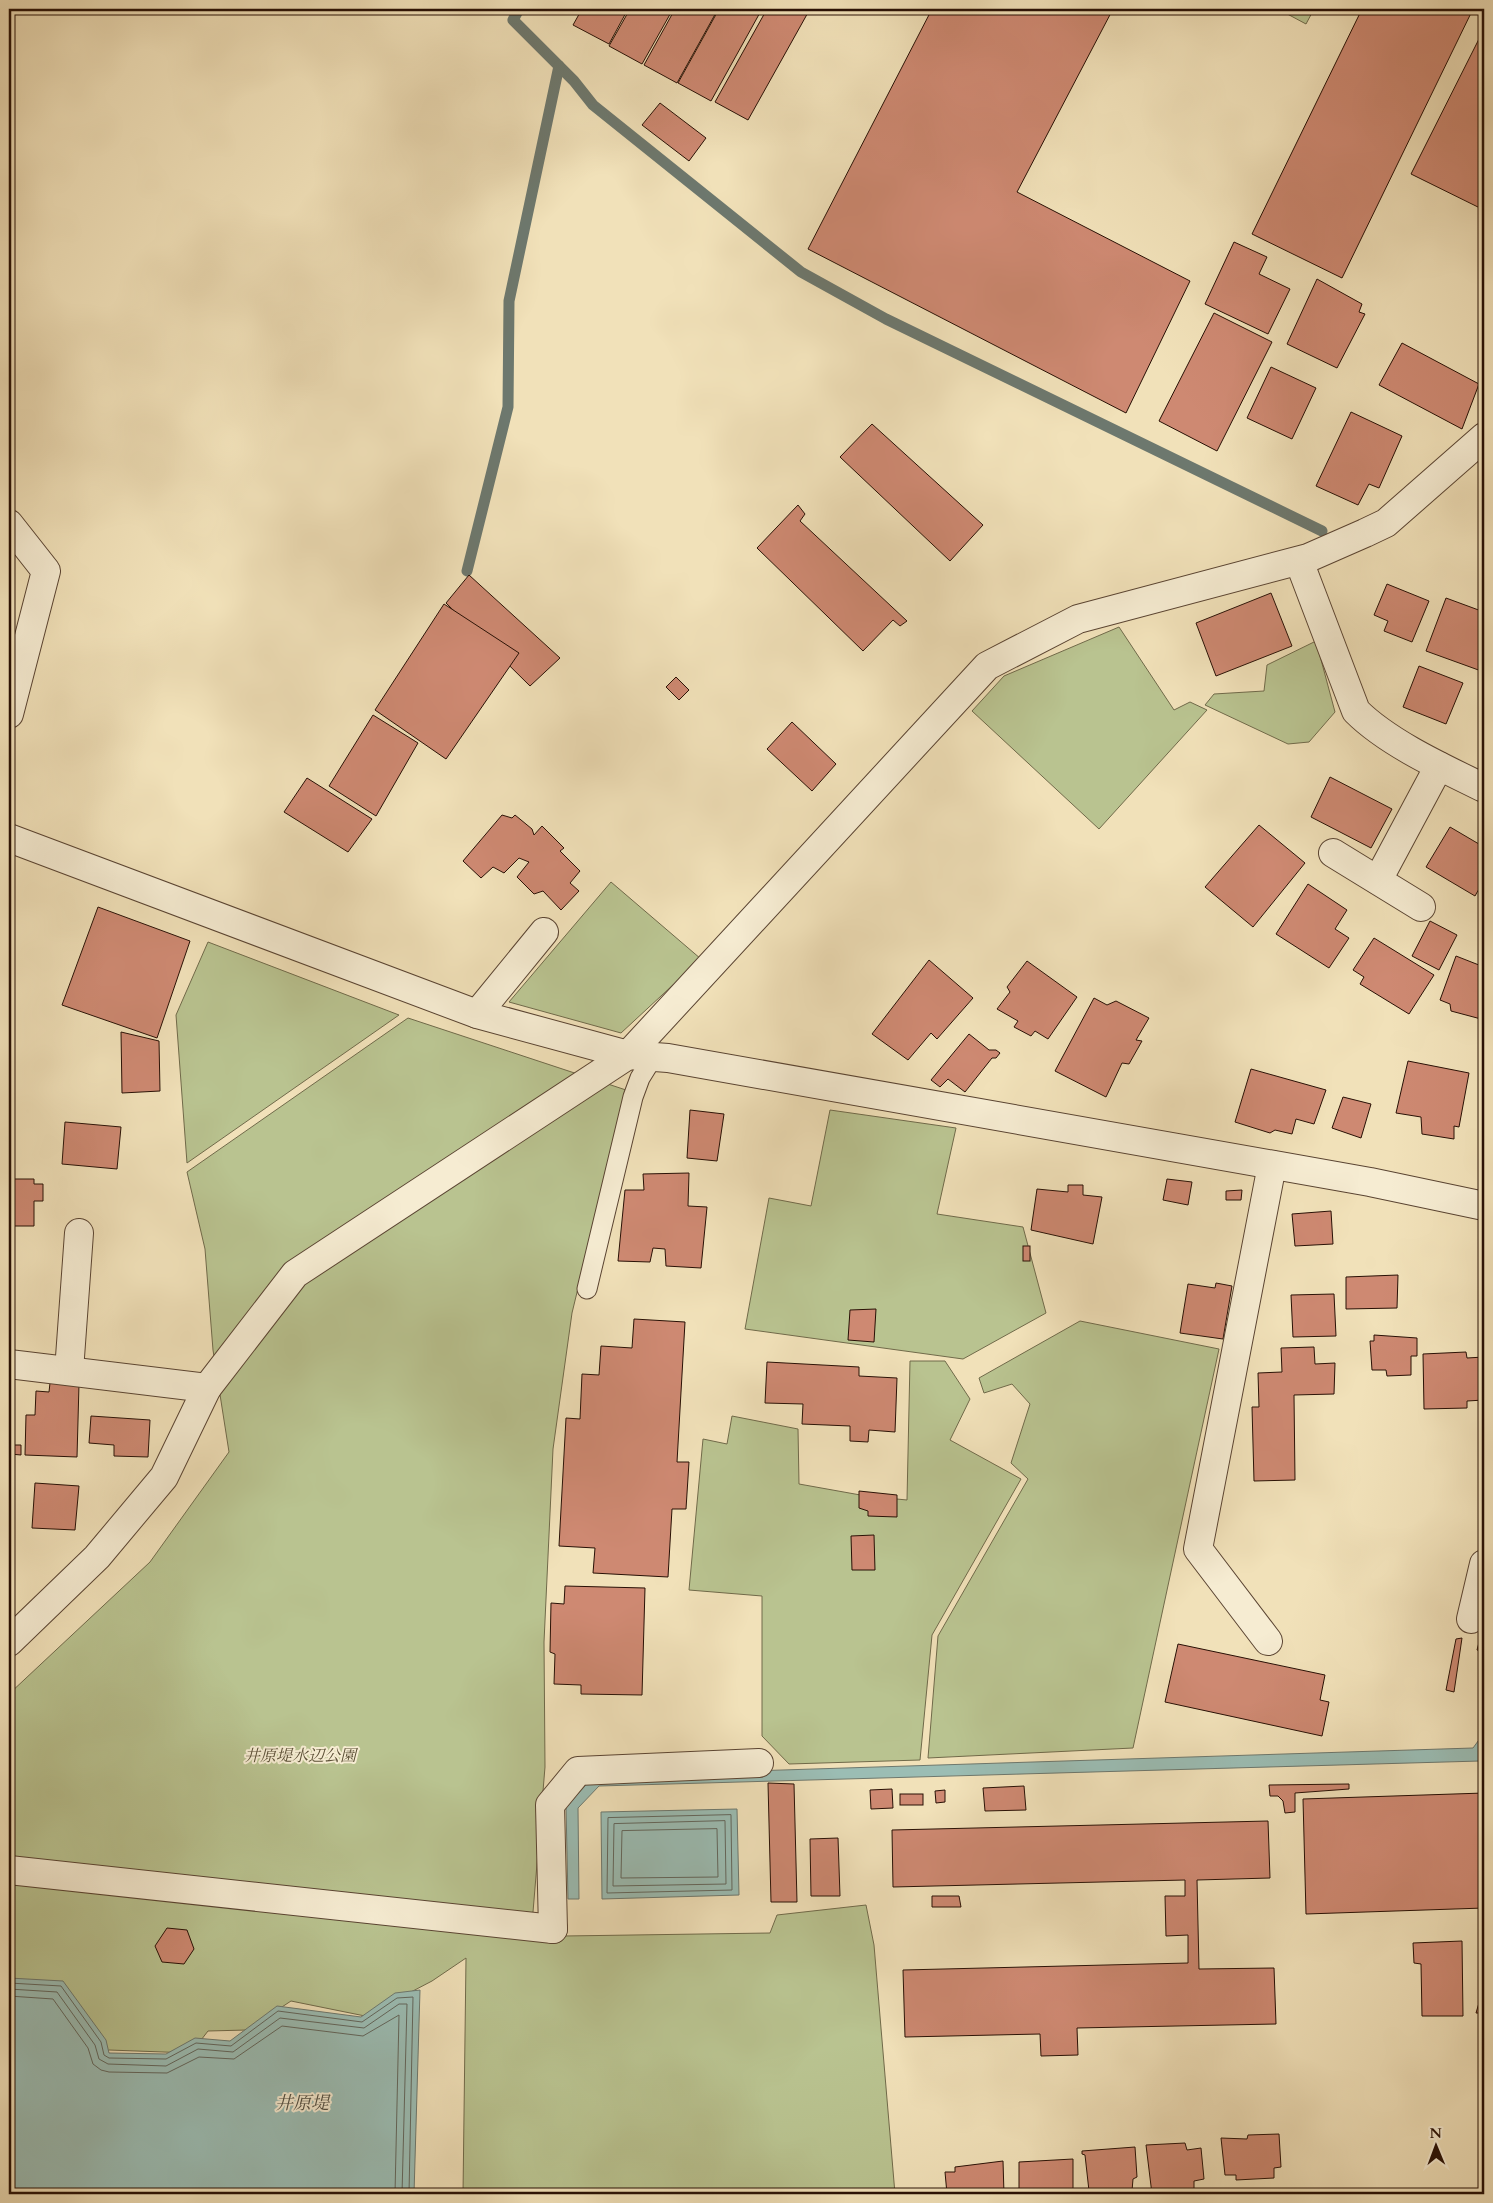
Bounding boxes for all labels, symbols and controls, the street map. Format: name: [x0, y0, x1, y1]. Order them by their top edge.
park label: 井原堤水辺公園: [244, 1745, 359, 1767]
water label: 井原堤: [275, 2091, 331, 2116]
north arrow: [1410, 2120, 1460, 2170]
text: N: [1430, 2124, 1442, 2143]

